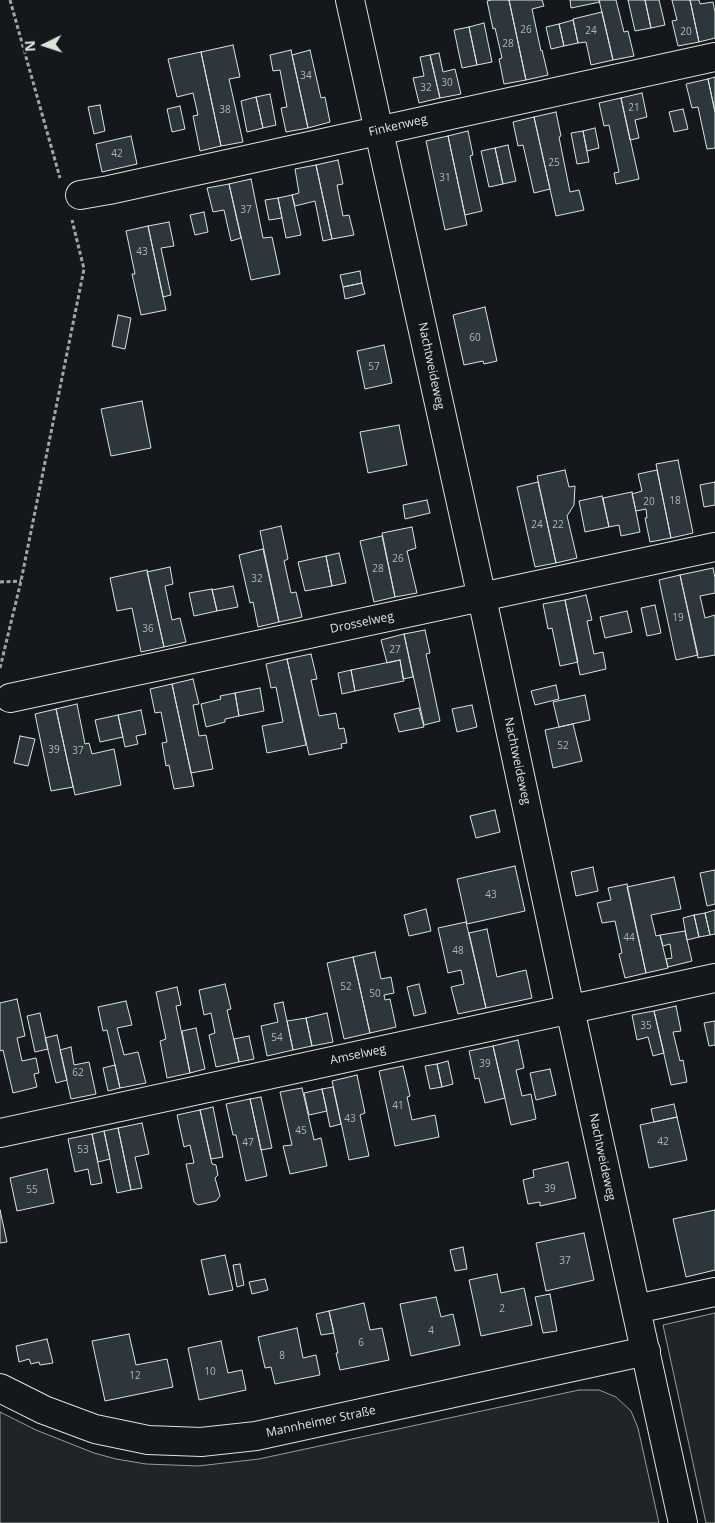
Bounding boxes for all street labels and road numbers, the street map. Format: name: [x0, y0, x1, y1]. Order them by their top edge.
street label: Finkenweg: [367, 112, 429, 140]
street label: Nachtweideweg: [415, 321, 447, 411]
street label: Drosselweg: [329, 609, 395, 637]
street label: Nachtweideweg: [501, 716, 533, 806]
street label: Amselweg: [329, 1042, 387, 1068]
street label: Nachtweideweg: [586, 1112, 618, 1202]
street label: Mannheimer Straße: [265, 1403, 377, 1441]

